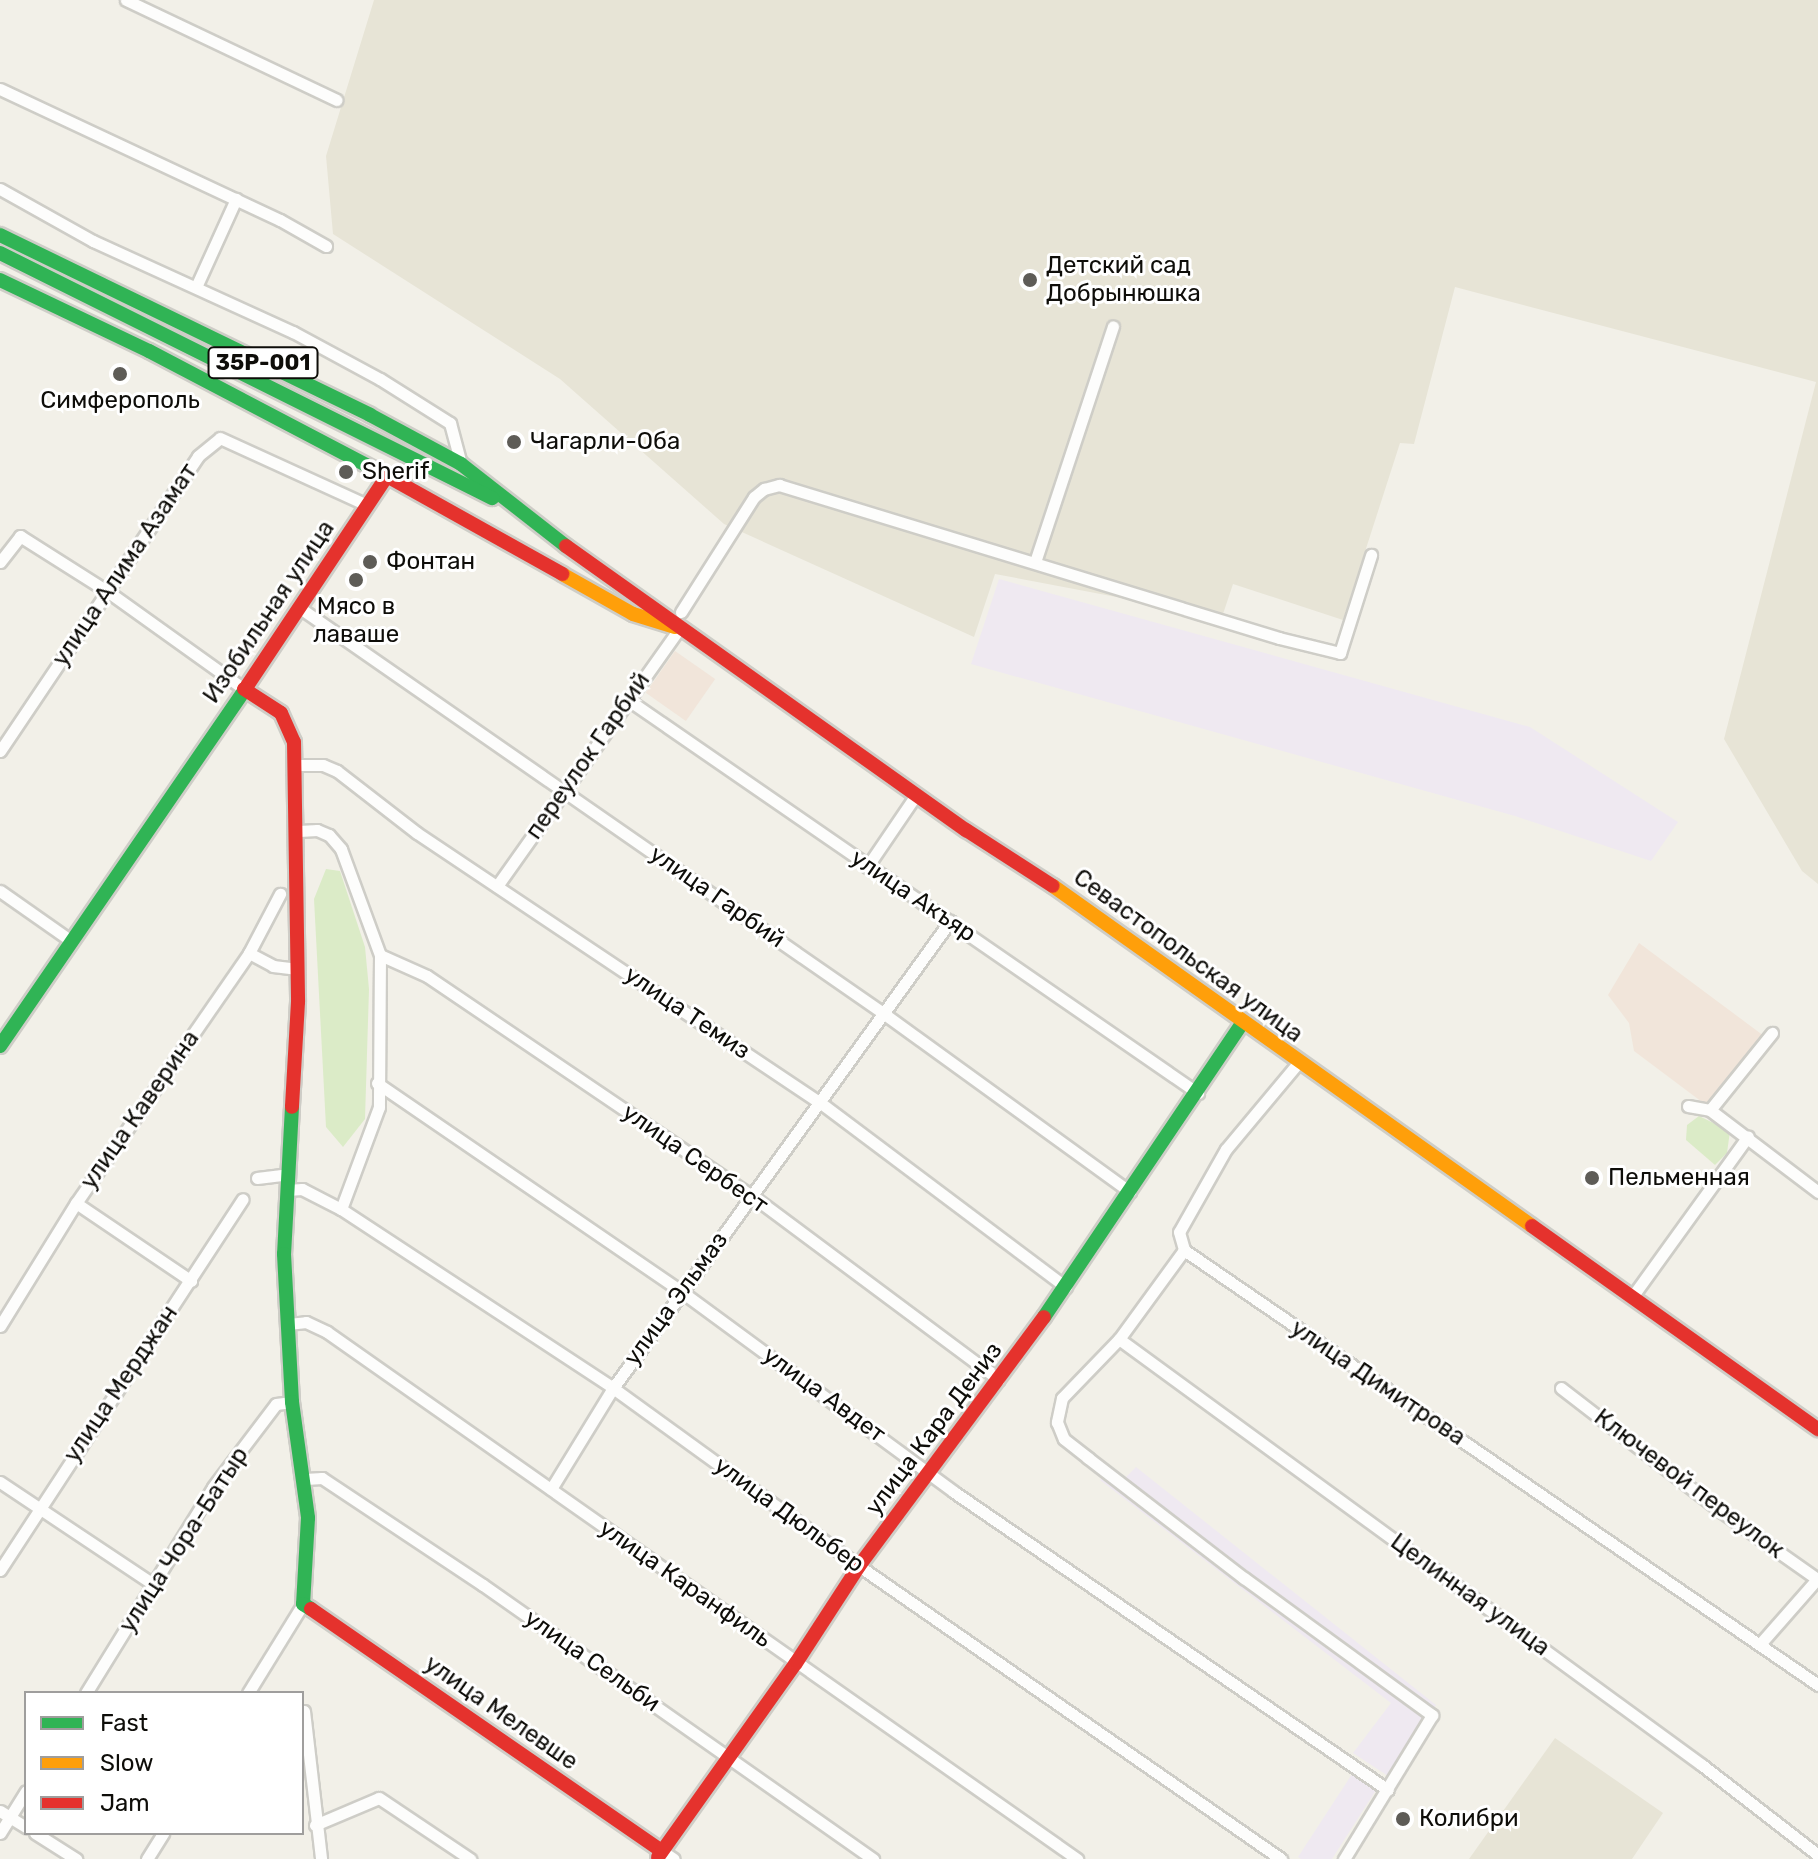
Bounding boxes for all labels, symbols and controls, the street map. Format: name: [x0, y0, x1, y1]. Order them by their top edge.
place label: Детский сад Добрынюшка: [1046, 252, 1201, 308]
marker: Детский сад Добрынюшка: [1021, 271, 1039, 289]
road number: 35Р-001: [207, 345, 319, 381]
marker: Симферополь: [111, 365, 129, 383]
place label: Симферополь: [40, 387, 200, 415]
place label: Чагарли-Оба: [530, 428, 680, 456]
marker: Чагарли-Оба: [505, 433, 523, 451]
street label: улица Алима Азамат: [46, 458, 204, 672]
place label: Sherif: [362, 458, 429, 486]
marker: Sherif: [337, 463, 355, 481]
street label: Изобильная улица: [197, 515, 341, 709]
place label: Фонтан: [386, 548, 475, 576]
marker: Фонтан: [361, 553, 379, 571]
marker: Мясо в лаваше: [347, 571, 365, 589]
place label: Мясо в лаваше: [313, 593, 399, 649]
street label: переулок Гарбий: [520, 667, 656, 845]
street label: улица Гарбий: [644, 840, 790, 954]
street label: улица Акъяр: [845, 844, 981, 948]
street label: Севастопольская улица: [1068, 863, 1308, 1049]
street label: улица Темиз: [619, 960, 755, 1066]
street label: улица Каверина: [75, 1025, 205, 1195]
street label: улица Сербест: [616, 1098, 774, 1220]
place label: Пельменная: [1608, 1164, 1750, 1192]
marker: Пельменная: [1583, 1169, 1601, 1187]
street label: улица Эльмаз: [618, 1227, 734, 1371]
street label: улица Мерджан: [58, 1300, 184, 1468]
street label: улица Димитрова: [1285, 1314, 1471, 1452]
street label: улица Кара Дениз: [860, 1337, 1008, 1521]
street label: улица Авдет: [757, 1341, 891, 1449]
street label: Ключевой переулок: [1588, 1403, 1790, 1565]
street label: улица Чора-Батыр: [113, 1442, 255, 1638]
street label: улица Дюльбер: [708, 1451, 870, 1579]
street label: улица Каранфиль: [593, 1514, 777, 1654]
street label: Целинная улица: [1385, 1528, 1555, 1662]
street label: улица Сельби: [519, 1604, 665, 1718]
street label: улица Мелевше: [419, 1649, 583, 1777]
legend: [24, 1691, 304, 1835]
text: Fast: [100, 1709, 148, 1737]
text: Slow: [100, 1749, 153, 1777]
text: Jam: [100, 1789, 150, 1817]
place label: Колибри: [1419, 1805, 1519, 1833]
marker: Колибри: [1394, 1810, 1412, 1828]

